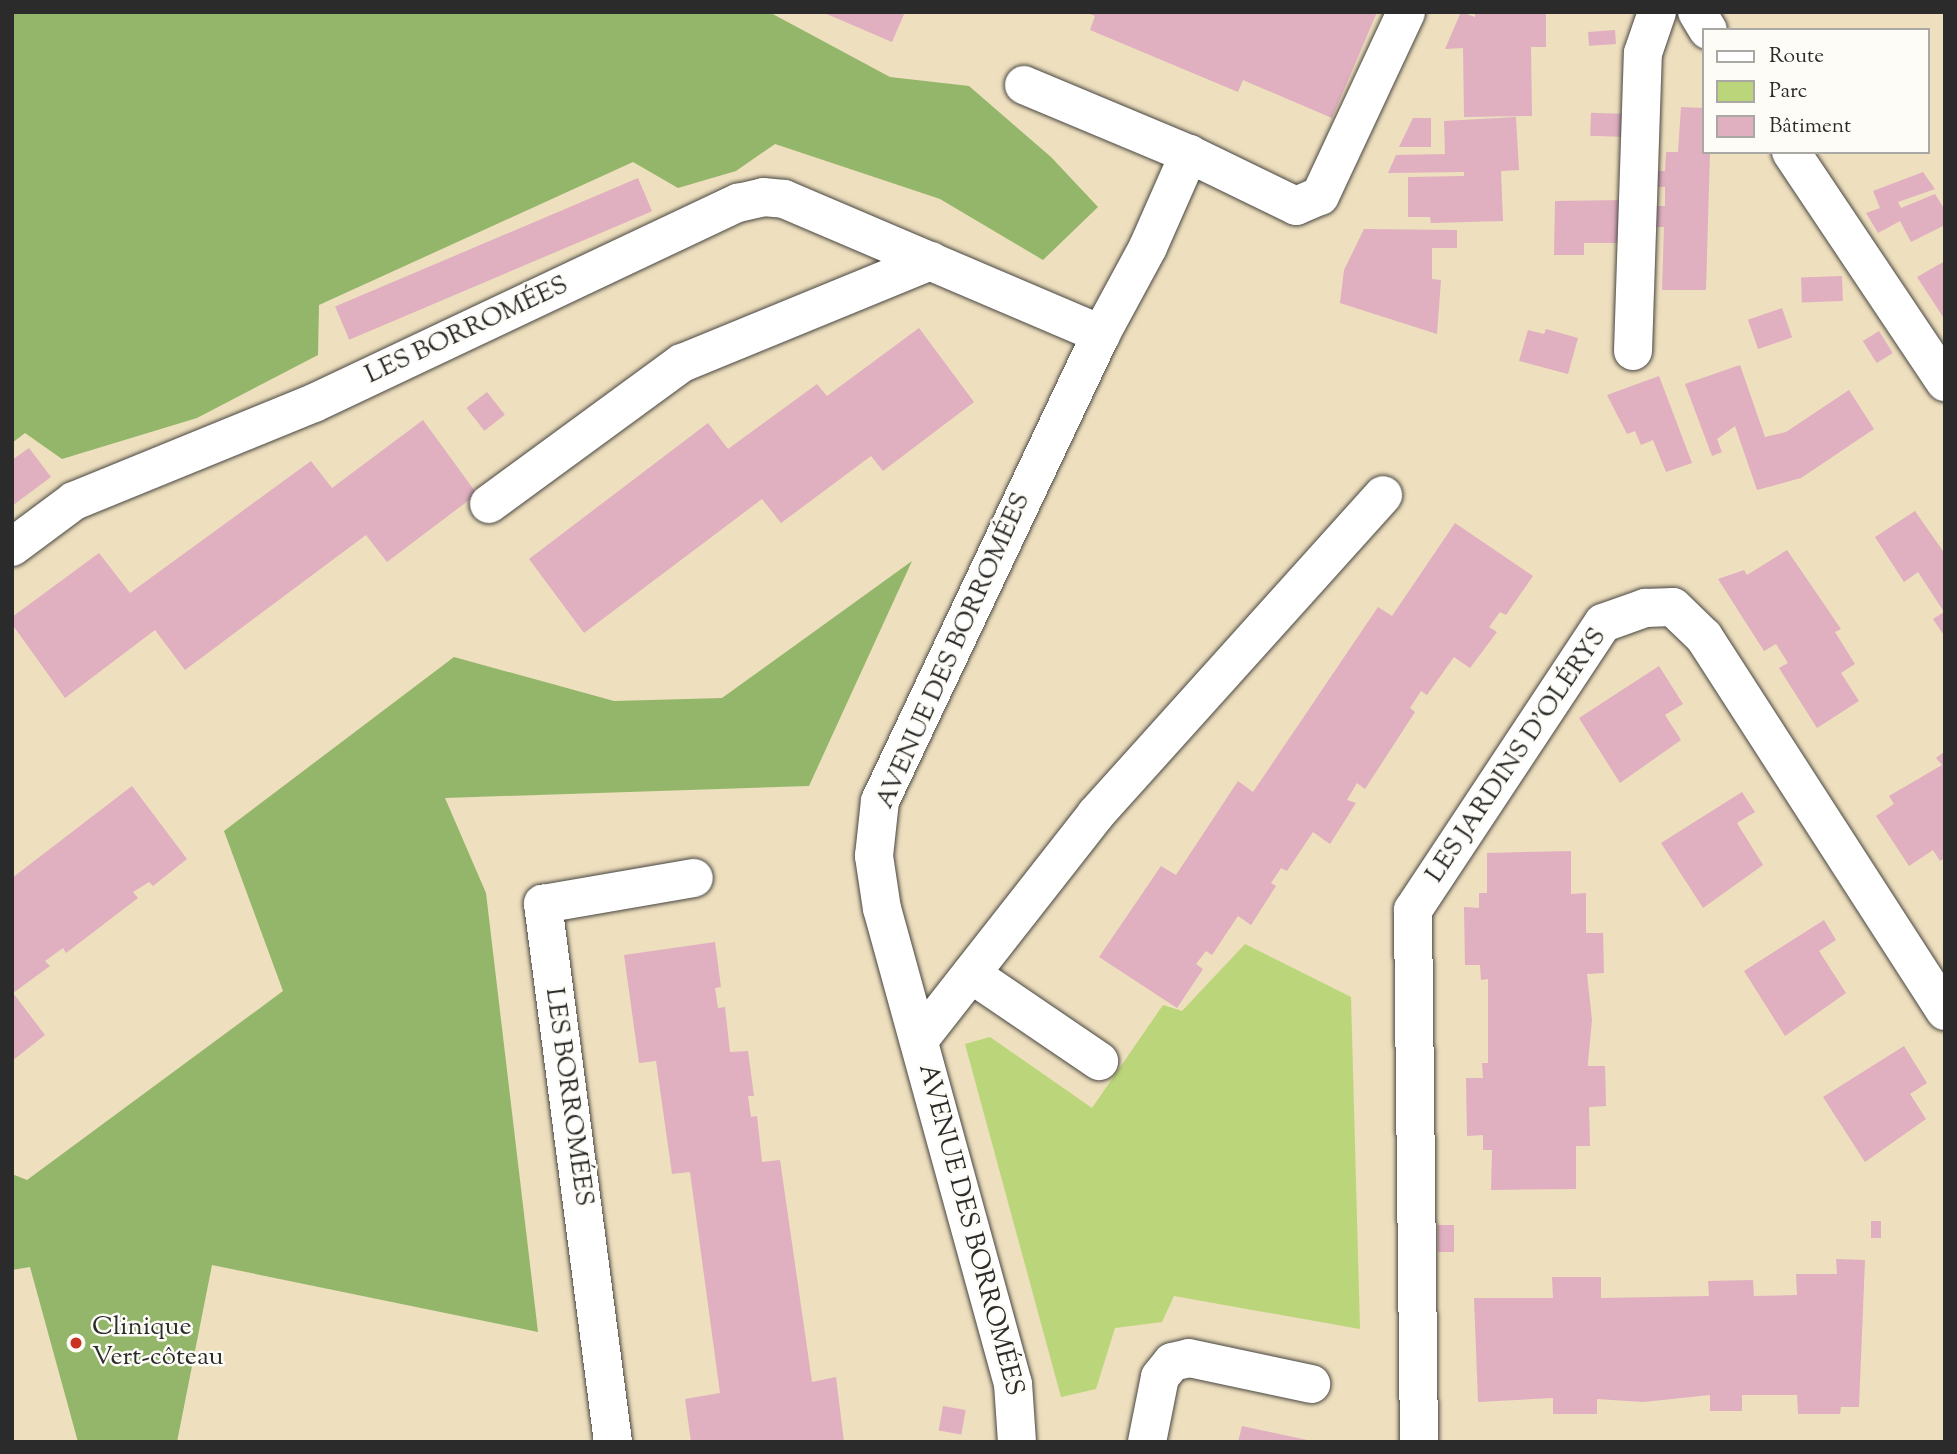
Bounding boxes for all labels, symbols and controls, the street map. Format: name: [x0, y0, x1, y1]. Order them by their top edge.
legend: [1702, 28, 1929, 154]
text: Route: [1769, 42, 1824, 72]
text: Parc: [1769, 77, 1807, 107]
text: Bâtiment: [1769, 112, 1851, 142]
street label: LES BORROMÉES: [361, 270, 573, 392]
street label: AVENUE DES BORROMÉES: [870, 488, 1038, 814]
street label: LES JARDINS D'OLÉRYS: [1420, 623, 1614, 889]
street label: LES BORROMÉES: [537, 986, 599, 1208]
street label: AVENUE DES BORROMÉES: [911, 1061, 1029, 1399]
place label: Clinique Vert-côteau: [92, 1312, 223, 1374]
marker: Clinique Vert-côteau: [66, 1333, 86, 1353]

